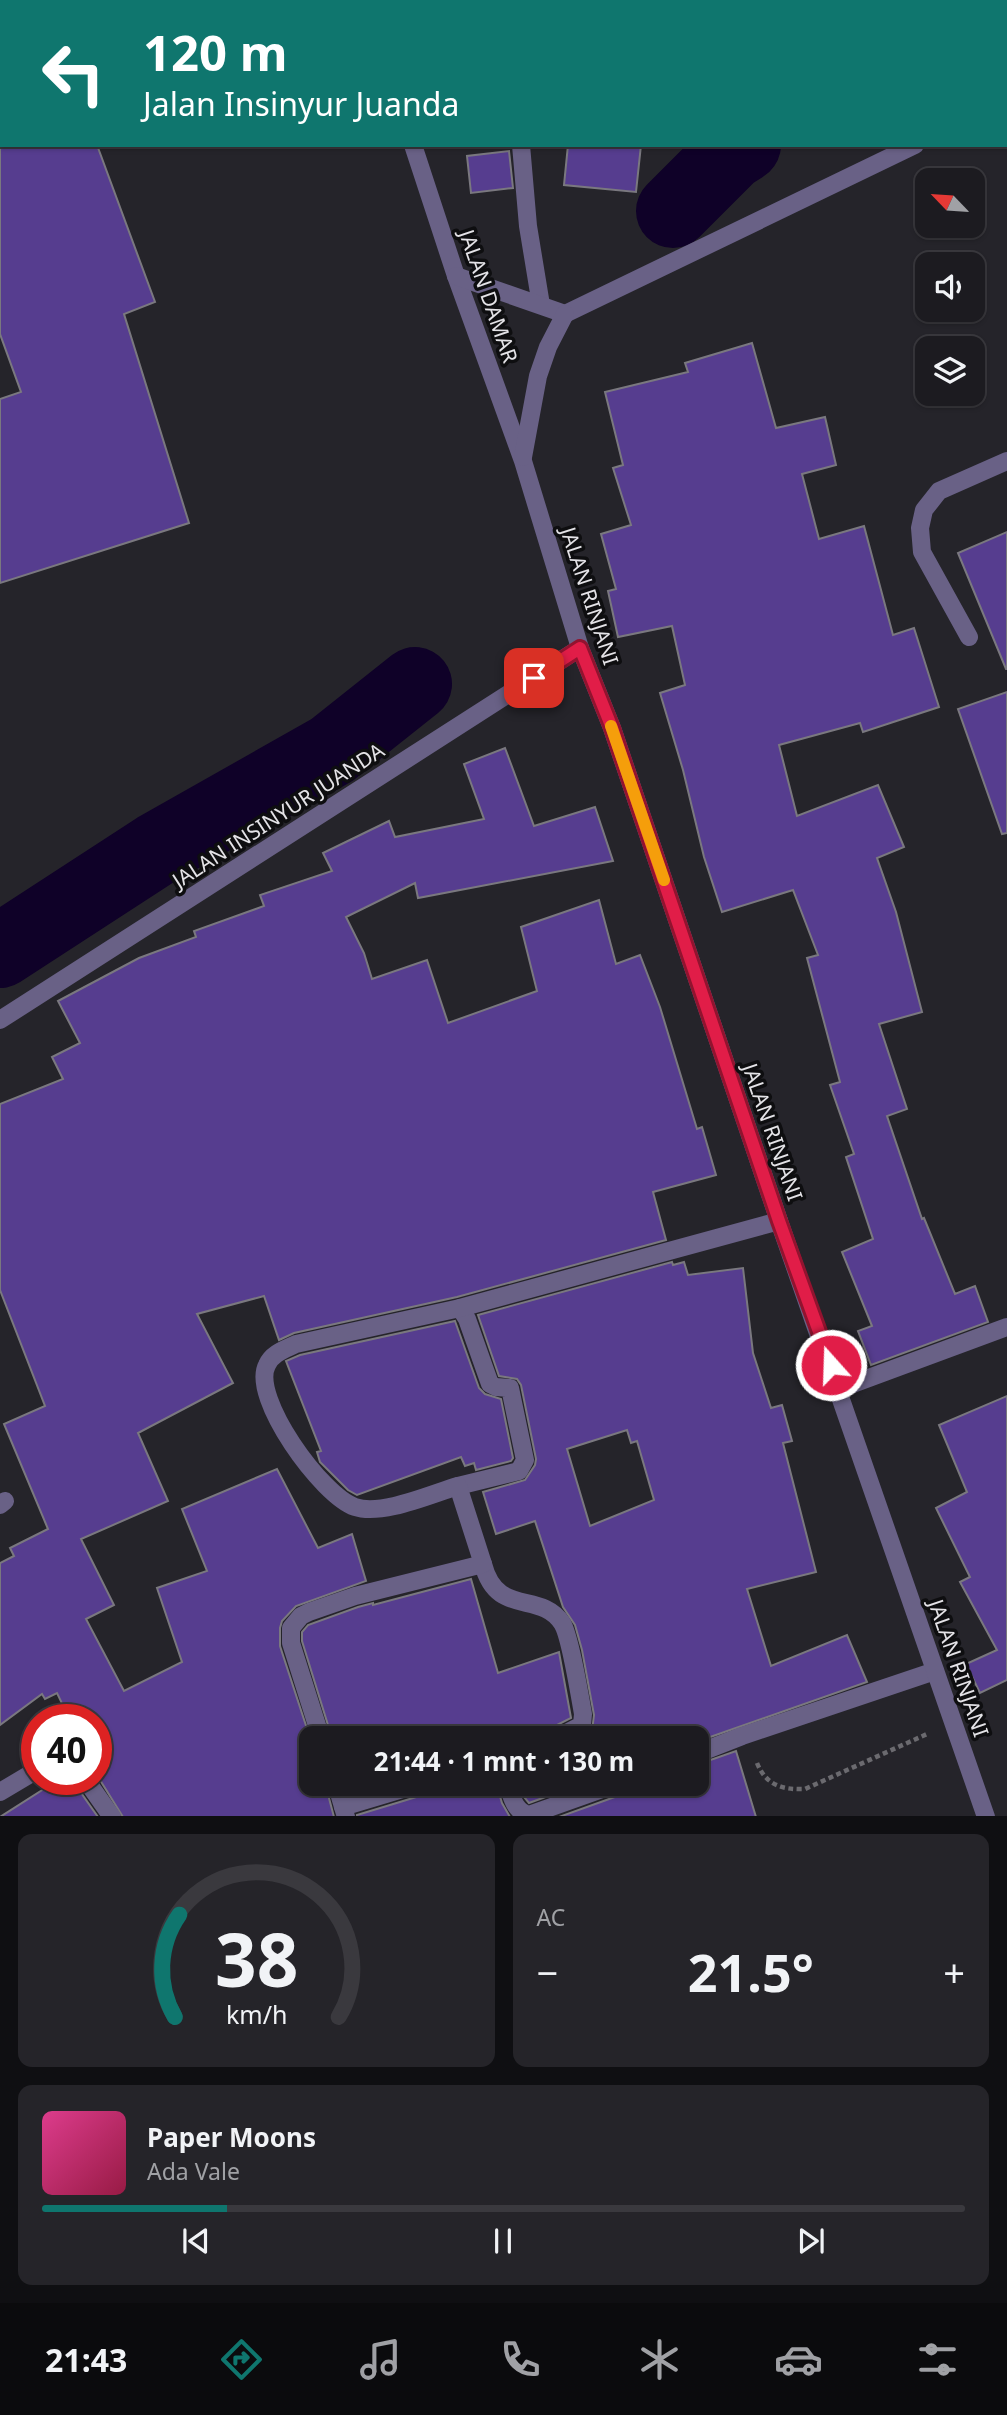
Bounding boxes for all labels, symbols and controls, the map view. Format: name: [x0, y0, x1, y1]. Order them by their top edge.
text: 120 m: [143, 19, 288, 85]
icon: left: [28, 28, 119, 119]
text: Jalan Insinyur Juanda: [143, 82, 459, 125]
north arrow: [915, 168, 985, 238]
map controls: [915, 168, 985, 406]
street label: JALAN DAMAR: [453, 224, 525, 366]
button: sound: [915, 252, 985, 322]
button: layers: [915, 336, 985, 406]
street label: JALAN RINJANI: [554, 522, 625, 669]
pin: [504, 648, 564, 708]
icon: arrive: [515, 659, 553, 697]
street label: JALAN INSINYUR JUANDA: [165, 736, 390, 895]
street label: JALAN RINJANI: [736, 1058, 810, 1204]
position arrow: [794, 1328, 868, 1402]
street label: JALAN RINJANI: [922, 1594, 996, 1740]
speed limit sign: 40: [21, 1704, 112, 1795]
text: 21:44 · 1 mnt · 130 m: [374, 1743, 634, 1779]
text: AC: [537, 1901, 565, 1933]
text: 38: [215, 1909, 298, 2008]
text: 21.5°: [688, 1936, 814, 2007]
text: −: [537, 1946, 558, 1998]
text: +: [943, 1946, 965, 1998]
text: km/h: [225, 1996, 287, 2030]
text: Paper Moons: [147, 2119, 316, 2155]
text: Ada Vale: [147, 2155, 240, 2187]
icon: previous: [177, 2222, 215, 2260]
icon: pause: [484, 2222, 522, 2260]
icon: next: [792, 2222, 830, 2260]
icon: directions: [217, 2335, 266, 2384]
icon: music: [356, 2335, 405, 2384]
icon: phone: [496, 2335, 545, 2384]
icon: climate: [635, 2335, 684, 2384]
icon: car: [774, 2335, 823, 2384]
icon: filters: [913, 2335, 962, 2384]
text: 21:43: [45, 2338, 127, 2381]

